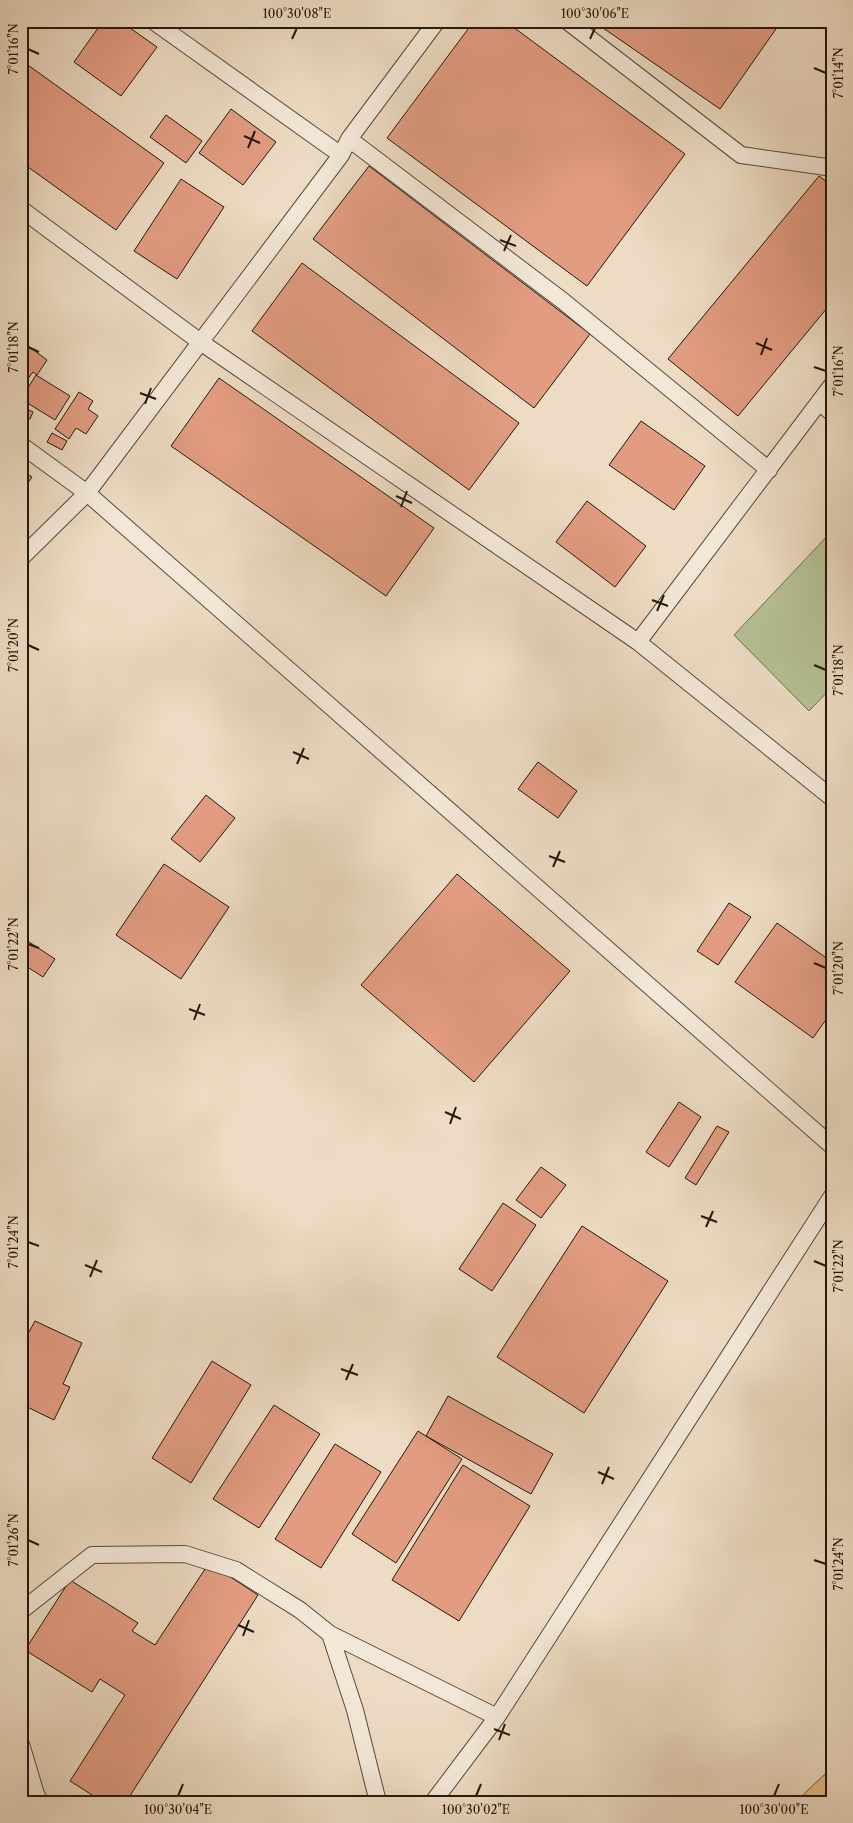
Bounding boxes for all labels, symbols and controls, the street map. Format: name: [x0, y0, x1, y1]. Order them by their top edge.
text: 100°30'08"E: [263, 6, 331, 21]
text: 100°30'06"E: [561, 6, 629, 21]
text: 7°01'16"N: [6, 23, 21, 75]
text: 7°01'14"N: [831, 47, 846, 99]
text: 7°01'18"N: [6, 321, 21, 373]
text: 7°01'16"N: [831, 345, 846, 397]
text: 7°01'20"N: [6, 618, 21, 672]
text: 7°01'18"N: [831, 644, 846, 696]
text: 7°01'22"N: [6, 917, 21, 971]
text: 7°01'20"N: [831, 941, 846, 995]
text: 7°01'24"N: [6, 1215, 21, 1269]
text: 7°01'22"N: [831, 1239, 846, 1293]
text: 7°01'26"N: [6, 1513, 21, 1567]
text: 7°01'24"N: [831, 1537, 846, 1591]
text: 100°30'04"E: [144, 1802, 212, 1817]
text: 100°30'02"E: [442, 1802, 510, 1817]
text: 100°30'00"E: [740, 1802, 808, 1817]

